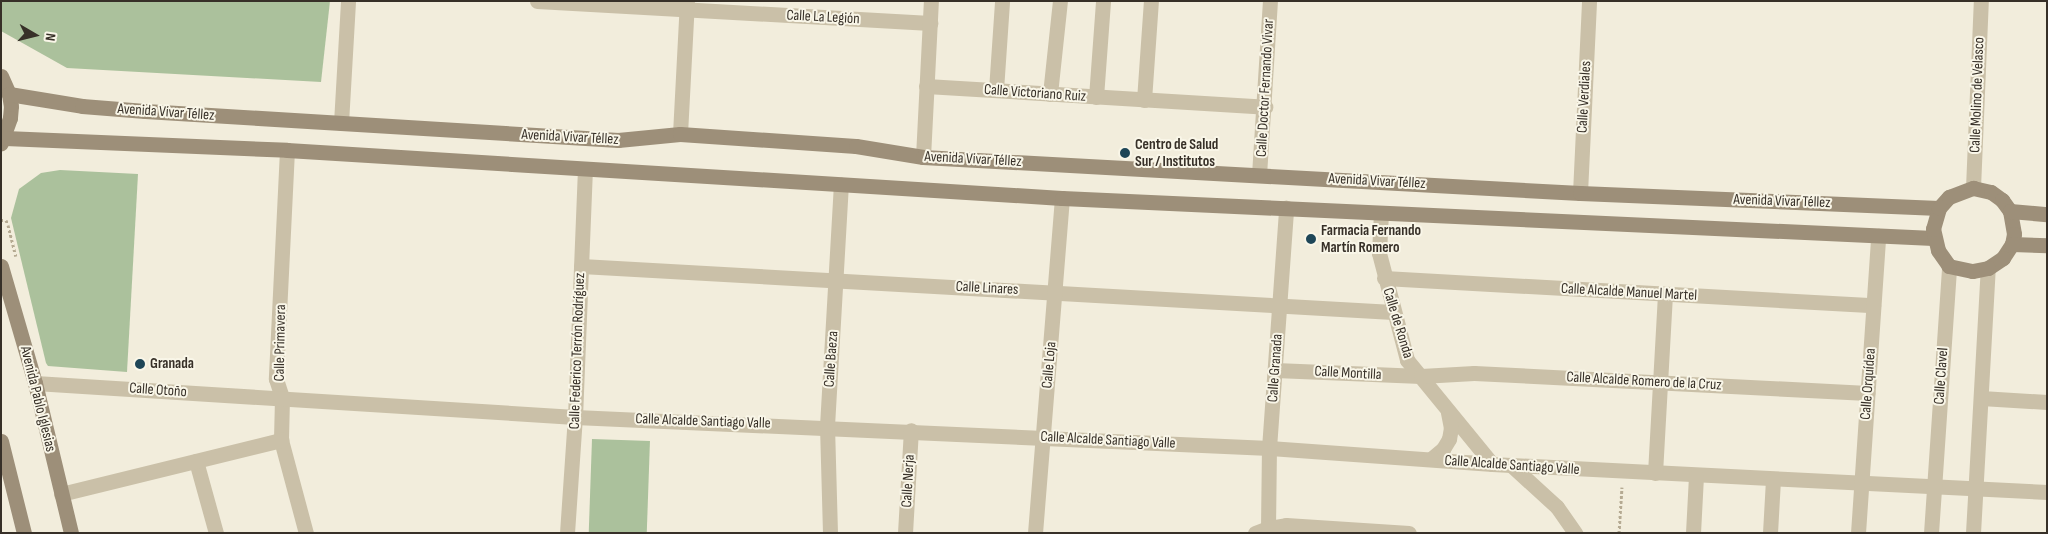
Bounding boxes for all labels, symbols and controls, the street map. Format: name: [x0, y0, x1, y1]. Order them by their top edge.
street label: Calle La Legión: [786, 6, 860, 28]
north arrow: [10, 10, 60, 60]
street label: Calle Doctor Fernando Vivar: [1252, 19, 1278, 157]
text: N: [41, 32, 59, 42]
street label: Calle Molino de Velasco: [1966, 37, 1988, 153]
street label: Calle Verdiales: [1573, 60, 1595, 134]
street label: Calle Victoriano Ruiz: [983, 80, 1087, 106]
street label: Avenida Vivar Téllez: [117, 100, 215, 124]
street label: Avenida Vivar Téllez: [521, 125, 619, 149]
place label: Centro de Salud Sur / Institutos: [1135, 135, 1218, 170]
street label: Avenida Vivar Téllez: [924, 147, 1022, 171]
marker: Centro de Salud Sur / Institutos: [1119, 147, 1131, 159]
street label: Avenida Vivar Téllez: [1328, 169, 1426, 193]
street label: Avenida Vivar Téllez: [1733, 190, 1831, 212]
place label: Farmacia Fernando Martín Romero: [1321, 221, 1421, 256]
marker: Farmacia Fernando Martín Romero: [1305, 233, 1317, 245]
street label: Calle Federico Terrón Rodríguez: [565, 272, 589, 430]
street label: Calle Linares: [955, 277, 1019, 299]
street label: Calle Alcalde Manuel Martel: [1560, 279, 1698, 305]
street label: Calle de Ronda: [1379, 286, 1417, 360]
street label: Calle Primavera: [270, 304, 290, 382]
street label: Calle Baeza: [820, 330, 842, 388]
street label: Calle Granada: [1264, 333, 1286, 403]
street label: Calle Loja: [1038, 341, 1060, 389]
street label: Avenida Pablo Iglesias: [16, 344, 60, 454]
street label: Calle Clavel: [1930, 347, 1952, 405]
street label: Calle Orquídea: [1857, 348, 1879, 420]
place label: Granada: [150, 355, 194, 373]
marker: Granada: [134, 358, 146, 370]
street label: Calle Montilla: [1314, 362, 1382, 384]
street label: Calle Alcalde Romero de la Cruz: [1566, 368, 1722, 394]
street label: Calle Otoño: [129, 379, 187, 401]
street label: Calle Alcalde Santiago Valle: [635, 410, 771, 432]
street label: Calle Alcalde Santiago Valle: [1040, 427, 1176, 453]
street label: Calle Alcalde Santiago Valle: [1444, 451, 1580, 479]
street label: Calle Nerja: [898, 454, 918, 508]

